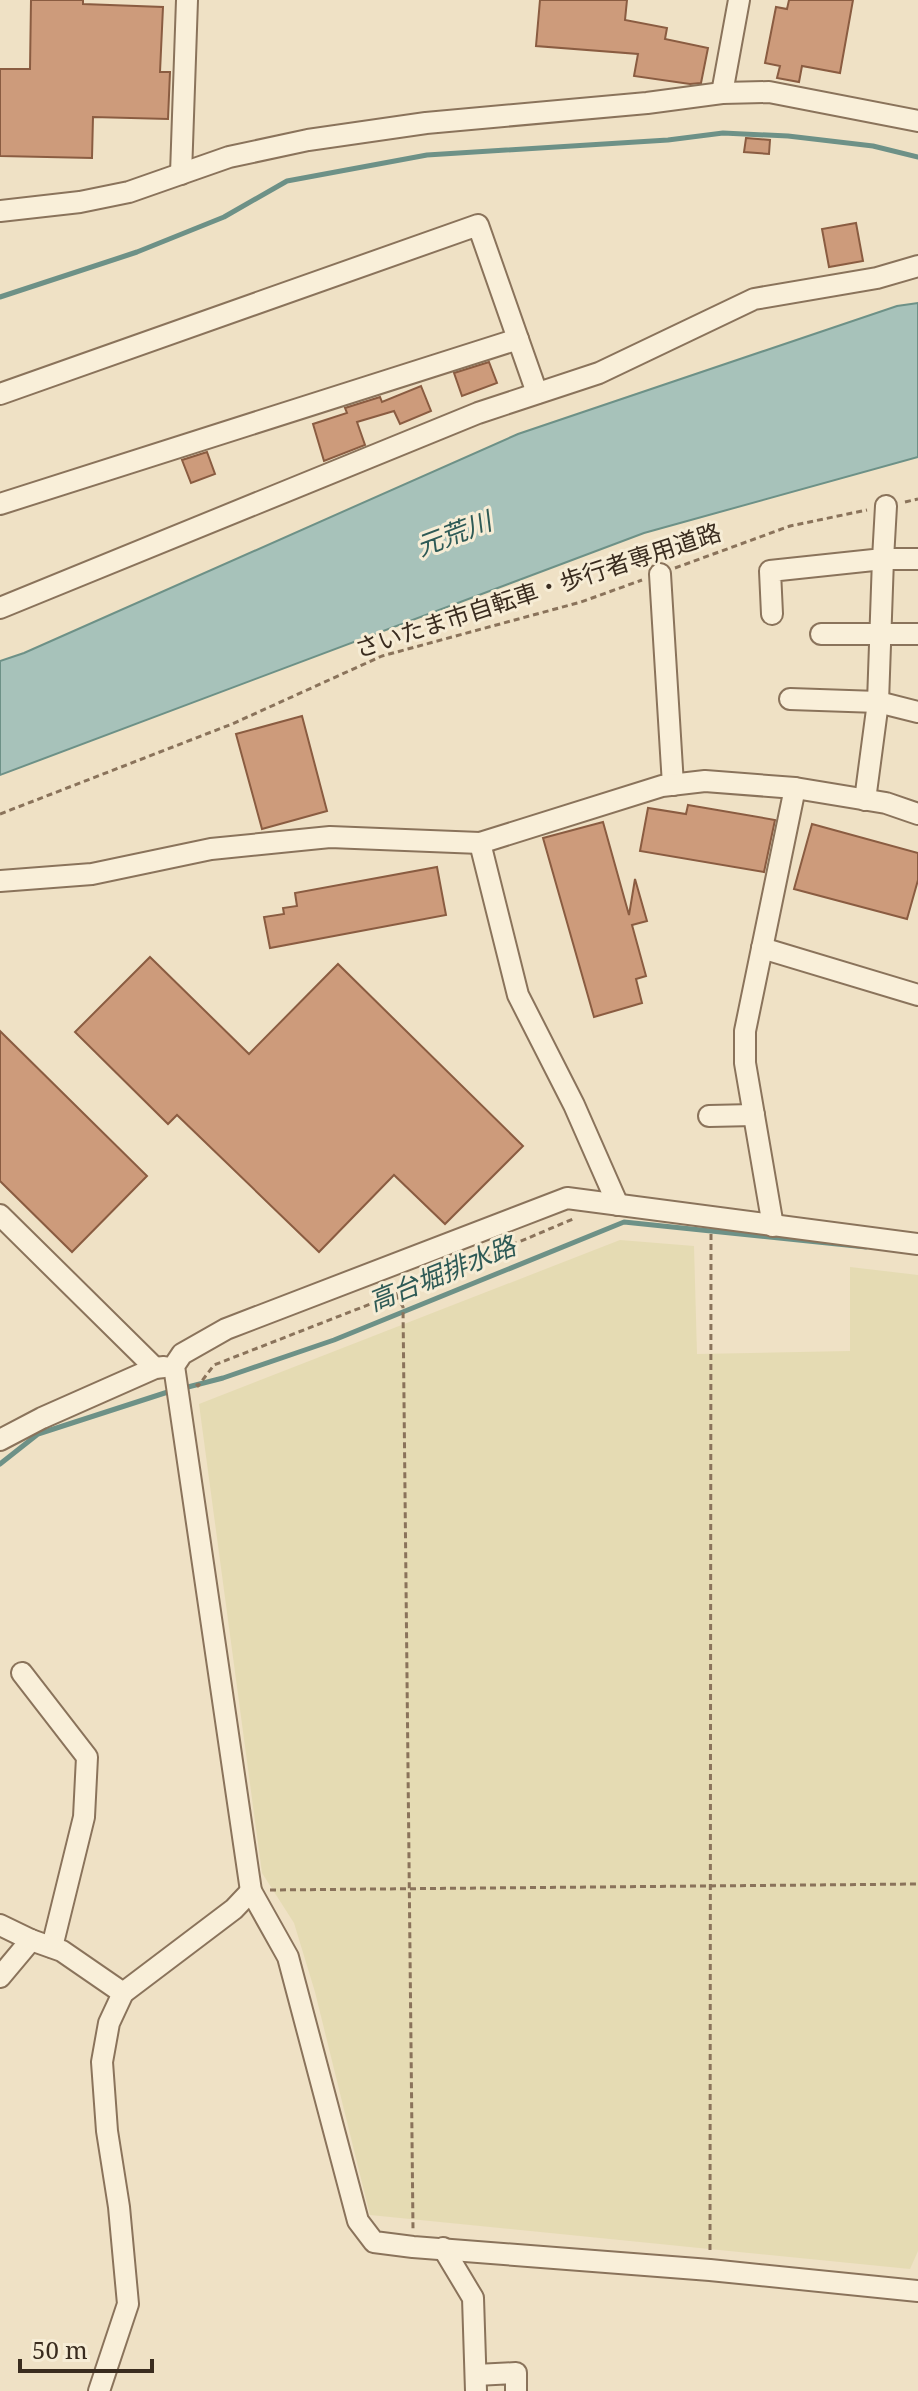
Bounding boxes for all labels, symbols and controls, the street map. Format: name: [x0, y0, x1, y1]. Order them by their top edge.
water label: 元荒川: [411, 501, 499, 564]
street label: さいたま市自転車・歩行者専用道路: [350, 515, 725, 664]
water label: 高台堀排水路: [363, 1226, 523, 1319]
scale bar: [20, 2323, 152, 2373]
text: 50 m: [32, 2333, 88, 2366]

